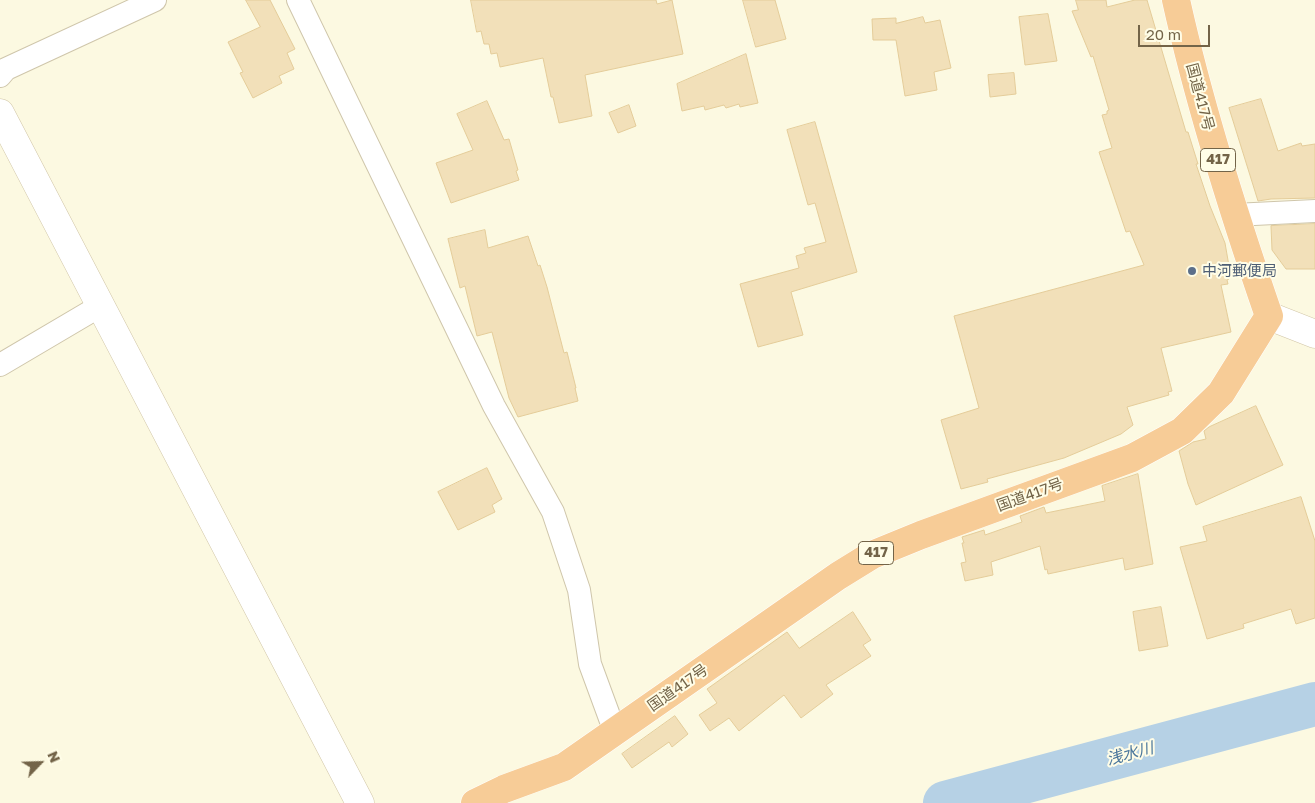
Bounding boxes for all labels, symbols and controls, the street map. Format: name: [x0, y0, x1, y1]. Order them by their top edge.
scale bar: [1140, 15, 1212, 47]
text: 20 m: [1146, 25, 1181, 43]
street label: 国道417号: [1182, 61, 1218, 133]
road number: 417: [1200, 148, 1236, 172]
place label: 中河郵便局: [1202, 262, 1277, 280]
marker: 中河郵便局: [1186, 265, 1198, 277]
street label: 国道417号: [994, 475, 1066, 515]
road number: 417: [858, 542, 894, 564]
street label: 国道417号: [644, 661, 712, 715]
north arrow: [15, 738, 65, 788]
water label: 浅水川: [1104, 739, 1156, 769]
text: N: [44, 748, 64, 765]

